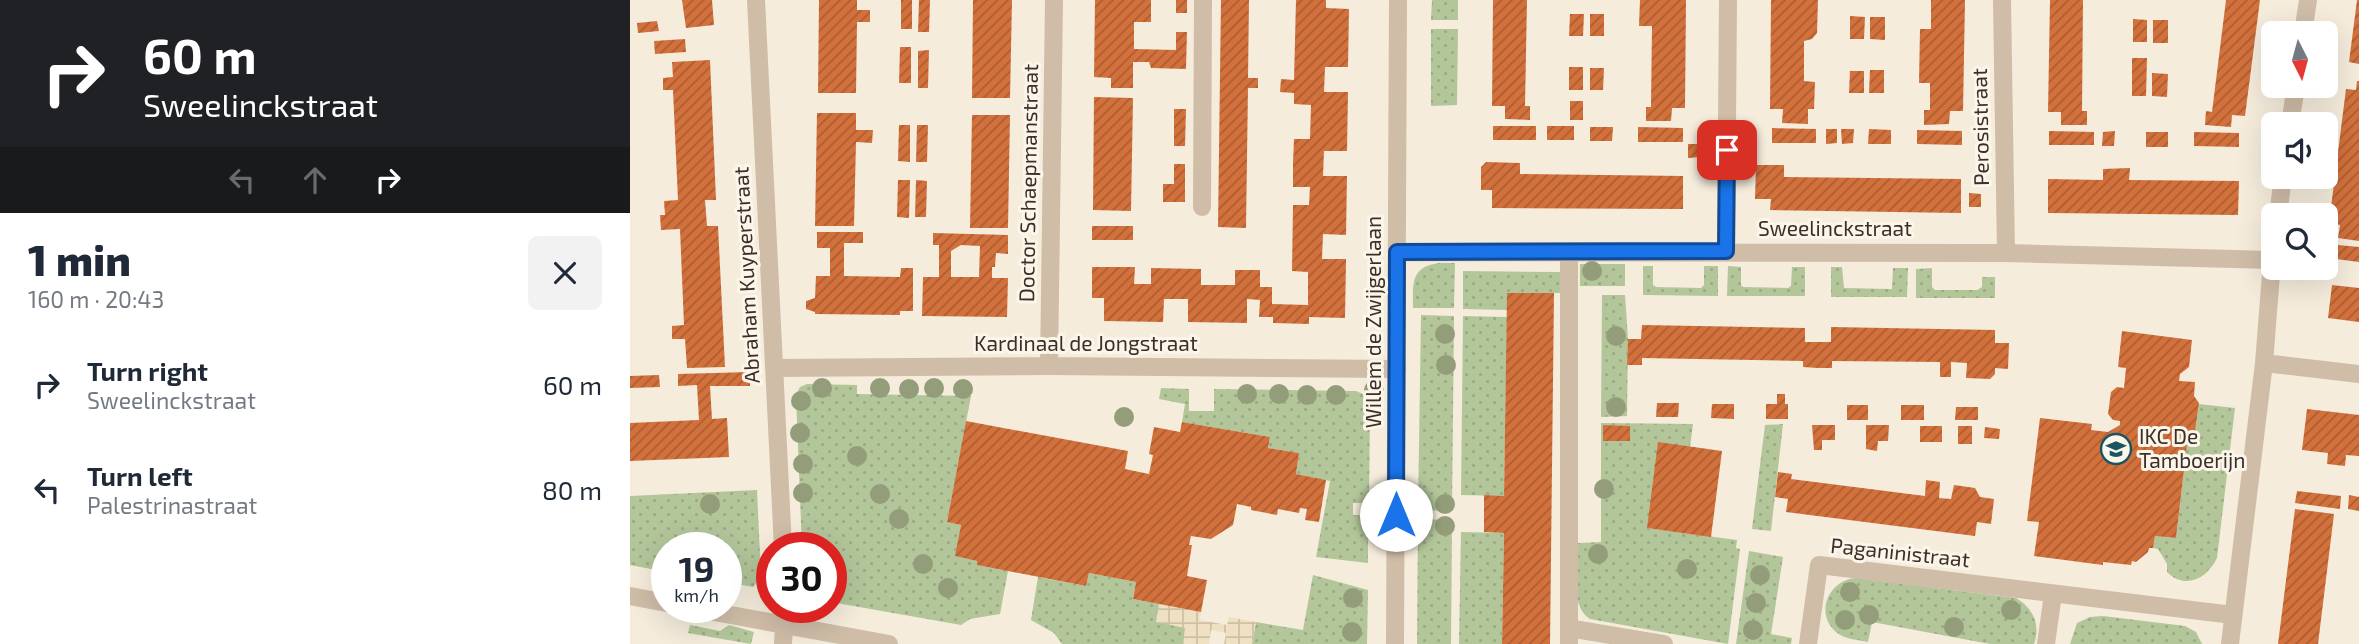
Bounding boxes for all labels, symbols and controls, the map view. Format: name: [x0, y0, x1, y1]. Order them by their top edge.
north arrow: [2261, 21, 2338, 98]
map controls: [2261, 21, 2338, 280]
text: 60 m: [143, 25, 257, 84]
icon: right: [28, 28, 119, 119]
street label: Doctor Schaepmanstraat: [1013, 64, 1042, 302]
street label: Perosistraat: [1966, 68, 1993, 186]
text: Sweelinckstraat: [143, 85, 378, 123]
button: sound: [2261, 112, 2338, 189]
pin: [1697, 120, 1757, 180]
icon: arrive: [1708, 131, 1746, 169]
icon: left: [223, 161, 261, 199]
icon: ahead: [296, 161, 334, 199]
icon: right: [369, 161, 407, 199]
street label: Abraham Kuyperstraat: [727, 166, 764, 384]
button: search: [2261, 203, 2338, 280]
street label: Sweelinckstraat: [1758, 215, 1912, 240]
street label: Willem de Zwijgerlaan: [1360, 216, 1386, 428]
text: 1 min: [28, 234, 131, 284]
button: close: [528, 236, 602, 310]
text: 160 m · 20:43: [28, 285, 164, 313]
street label: Kardinaal de Jongstraat: [974, 330, 1198, 355]
text: Turn right: [87, 355, 208, 386]
icon: right: [28, 366, 66, 404]
text: 60 m: [543, 369, 602, 400]
text: Sweelinckstraat: [87, 386, 256, 414]
place label: IKC De Tamboerijn: [2139, 423, 2245, 473]
school or university icon: IKC De Tamboerijn: [2099, 432, 2133, 466]
text: Turn left: [87, 460, 193, 491]
icon: left: [28, 471, 66, 509]
text: 80 m: [542, 474, 602, 505]
position arrow: [1359, 478, 1433, 552]
text: Palestrinastraat: [87, 491, 257, 519]
speed limit sign: 30: [756, 532, 847, 623]
street label: Paganinistraat: [1829, 532, 1971, 571]
text: 19: [679, 547, 714, 589]
text: km/h: [674, 584, 719, 606]

